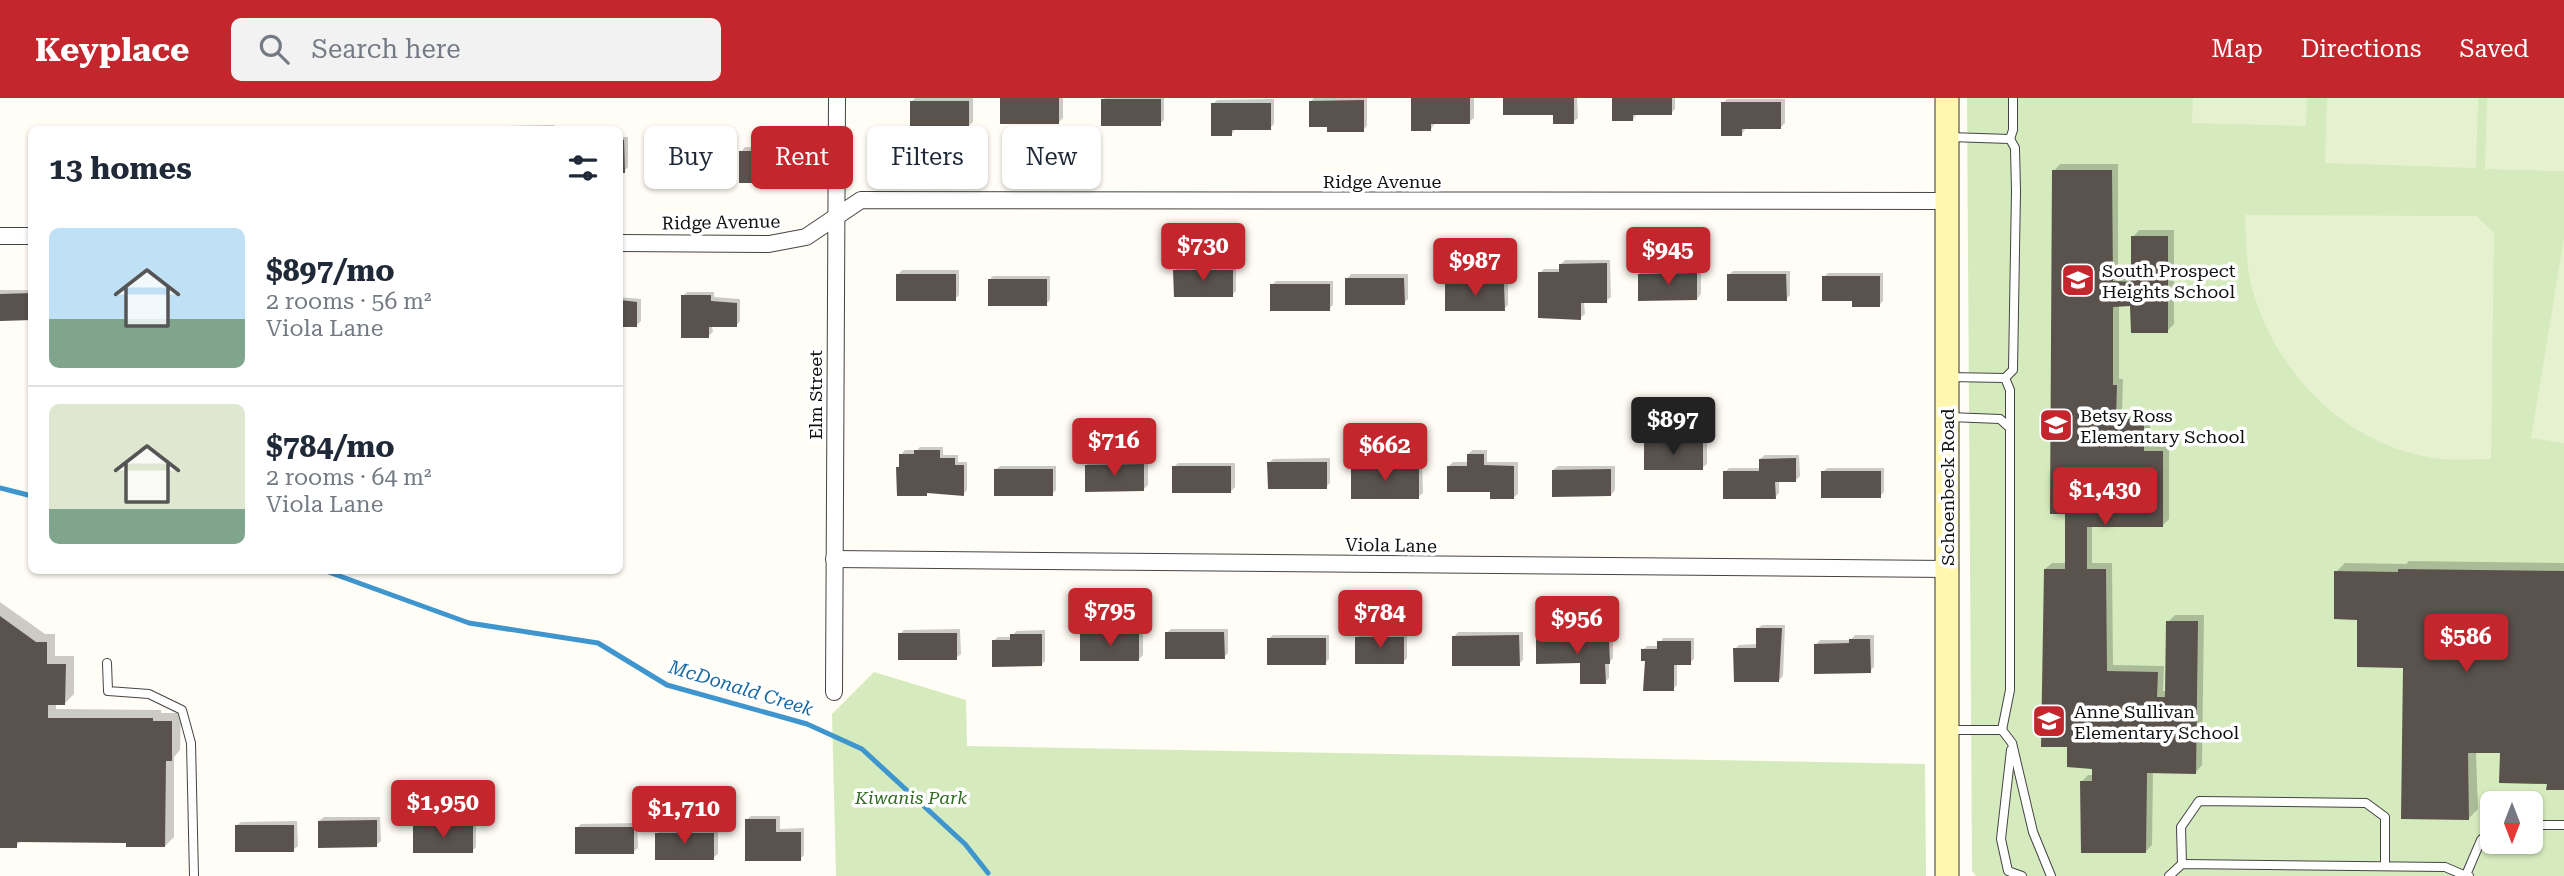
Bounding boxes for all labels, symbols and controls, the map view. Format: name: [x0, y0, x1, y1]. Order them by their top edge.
search box: [231, 18, 721, 81]
text: Keyplace: [35, 30, 189, 69]
icon: search: [255, 30, 293, 68]
text: Search here: [311, 34, 460, 64]
text: Map: [2211, 35, 2263, 63]
text: Directions: [2301, 35, 2421, 63]
text: Saved: [2459, 35, 2529, 63]
chip: Buy: [644, 126, 737, 189]
chip: Rent: [751, 126, 853, 189]
chip: Filters: [867, 126, 988, 189]
chip: New: [1002, 126, 1101, 189]
icon: filters: [564, 149, 602, 187]
text: 13 homes: [49, 151, 192, 186]
street label: Ridge Avenue: [1323, 171, 1441, 192]
street label: Ridge Avenue: [662, 210, 781, 234]
pin: $730: [1162, 223, 1244, 283]
pin: $945: [1627, 228, 1709, 287]
text: $730: [1177, 232, 1229, 259]
text: $945: [1642, 236, 1694, 263]
pin: $987: [1434, 238, 1516, 298]
text: $987: [1449, 247, 1501, 274]
text: $897/mo: [266, 253, 395, 288]
icon: home: [105, 256, 189, 340]
place label: South Prospect Heights School: [2102, 260, 2236, 302]
school or university icon: South Prospect Heights School: [2059, 261, 2097, 299]
text: 2 rooms · 56 m²: [266, 288, 432, 315]
text: Viola Lane: [266, 315, 383, 342]
street label: Elm Street: [805, 350, 826, 440]
pin: $897: [1632, 398, 1714, 457]
place label: Betsy Ross Elementary School: [2080, 405, 2245, 447]
text: $897: [1647, 406, 1699, 433]
school or university icon: Betsy Ross Elementary School: [2037, 406, 2075, 444]
street label: Schoenbeck Road: [1937, 408, 1958, 566]
pin: $716: [1073, 418, 1155, 478]
pin: $662: [1344, 424, 1426, 483]
text: $716: [1088, 427, 1140, 454]
text: $784/mo: [266, 429, 395, 464]
icon: home: [105, 432, 189, 516]
text: $662: [1359, 432, 1411, 459]
text: 2 rooms · 64 m²: [266, 464, 432, 491]
pin: $1,430: [2048, 468, 2162, 527]
text: $1,430: [2069, 476, 2141, 503]
text: Viola Lane: [266, 491, 383, 518]
street label: Viola Lane: [1345, 534, 1437, 556]
pin: $795: [1069, 588, 1151, 648]
pin: $784: [1339, 590, 1421, 650]
pin: $956: [1536, 596, 1618, 656]
text: $795: [1084, 597, 1136, 624]
text: $784: [1354, 599, 1406, 626]
text: $956: [1551, 605, 1603, 632]
pin: $586: [2425, 614, 2507, 674]
text: $586: [2440, 623, 2492, 650]
water label: McDonald Creek: [665, 655, 817, 721]
place label: Anne Sullivan Elementary School: [2074, 701, 2239, 743]
school or university icon: Anne Sullivan Elementary School: [2030, 702, 2068, 740]
pin: $1,950: [386, 780, 500, 840]
pin: $1,710: [627, 786, 741, 846]
park label: Kiwanis Park: [854, 787, 967, 808]
text: $1,950: [407, 789, 479, 816]
north arrow: [2480, 791, 2543, 854]
map controls: [2480, 791, 2543, 854]
text: $1,710: [648, 795, 720, 822]

